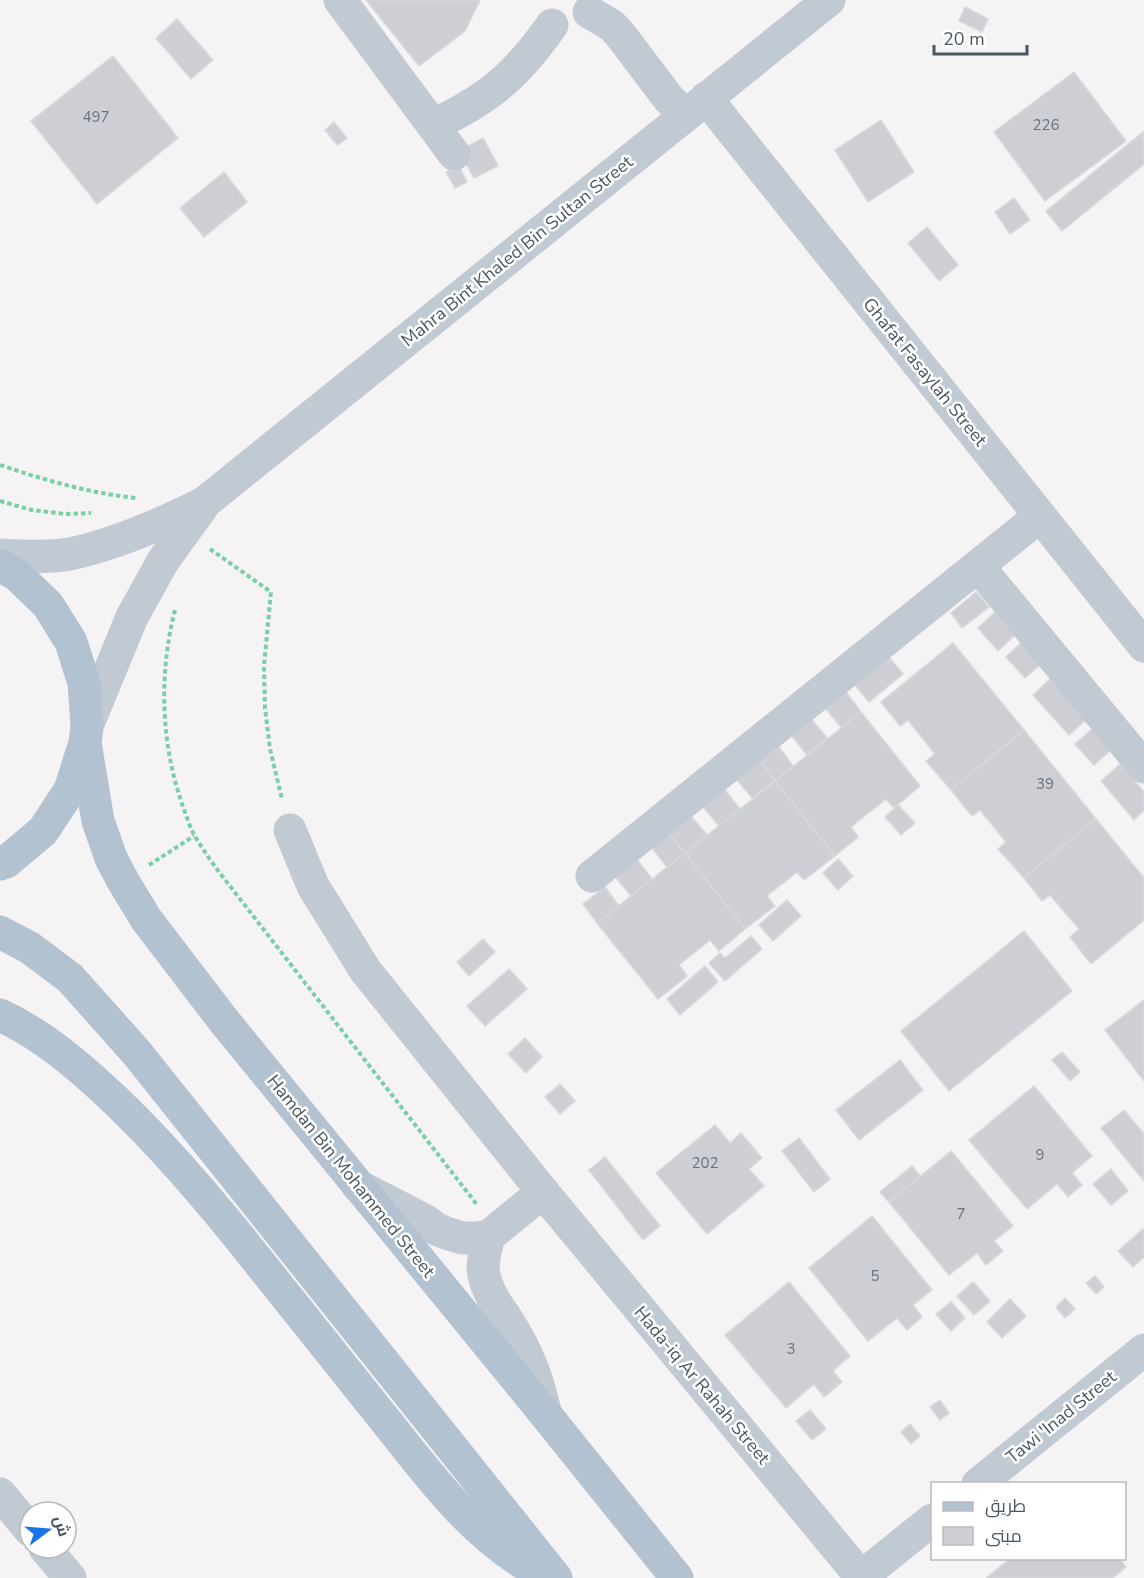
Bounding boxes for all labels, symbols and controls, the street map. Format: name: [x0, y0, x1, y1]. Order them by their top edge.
scale bar: [934, 18, 1027, 56]
text: 20 m: [943, 27, 985, 51]
house number: 497: [82, 107, 110, 127]
house number: 226: [1032, 115, 1060, 135]
street label: Mahra Bint Khaled Bin Sultan Street: [396, 150, 638, 352]
street label: Ghafat Fasaylah Street: [858, 293, 993, 452]
house number: 39: [1036, 774, 1054, 794]
street label: Hamdan Bin Mohammed Street: [262, 1070, 441, 1283]
house number: 9: [1035, 1145, 1045, 1165]
house number: 202: [691, 1153, 719, 1173]
house number: 7: [956, 1204, 966, 1224]
house number: 5: [870, 1266, 880, 1286]
street label: Hada-iq Ar Rahah Street: [629, 1301, 776, 1470]
house number: 3: [786, 1339, 796, 1359]
street label: Tawi 'Inad Street: [1001, 1365, 1122, 1469]
legend: [931, 1482, 1126, 1560]
text: طريق: [985, 1494, 1026, 1518]
north arrow: [18, 1500, 78, 1560]
text: ش: [48, 1513, 75, 1539]
text: مبنى: [985, 1524, 1022, 1548]

